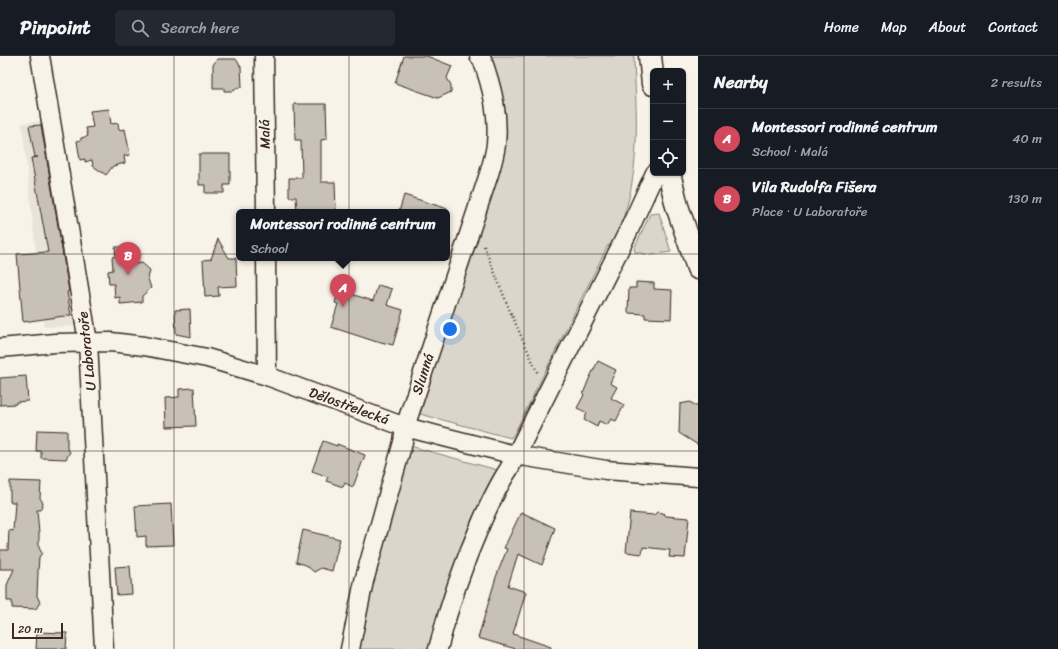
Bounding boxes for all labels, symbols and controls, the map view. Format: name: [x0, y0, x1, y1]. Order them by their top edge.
search box: [115, 10, 395, 46]
text: Pinpoint: [20, 11, 91, 44]
text: Search here: [161, 15, 240, 41]
text: Home: [824, 15, 859, 40]
text: Map: [881, 15, 907, 40]
text: About: [929, 15, 966, 40]
text: Contact: [988, 15, 1038, 40]
icon: search: [129, 17, 151, 39]
text: Nearby: [714, 67, 768, 97]
map controls: [650, 68, 686, 176]
button: +: [650, 68, 686, 104]
text: 2 results: [991, 71, 1042, 94]
button: −: [650, 104, 686, 140]
text: Montessori rodinné centrum: [752, 114, 938, 140]
street label: Malá: [252, 119, 278, 149]
text: A: [723, 127, 731, 150]
text: 40 m: [1012, 127, 1042, 150]
button: locate: [650, 140, 686, 176]
text: School · Malá: [752, 140, 828, 163]
text: Vila Rudolfa Fišera: [752, 174, 876, 200]
text: B: [723, 187, 731, 210]
text: 130 m: [1008, 187, 1042, 210]
text: Place · U Laboratoře: [752, 200, 868, 223]
popup: [236, 209, 450, 261]
text: Montessori rodinné centrum: [250, 211, 436, 237]
text: School: [250, 237, 289, 260]
pin: B: [115, 242, 141, 275]
pin: A: [330, 274, 356, 307]
street label: U Laboratoře: [70, 310, 104, 392]
your location: [440, 319, 460, 339]
street label: Slunná: [405, 350, 441, 398]
street label: Dělostřelecká: [305, 380, 393, 432]
text: 20 m: [18, 620, 43, 639]
scale bar: [12, 621, 63, 640]

